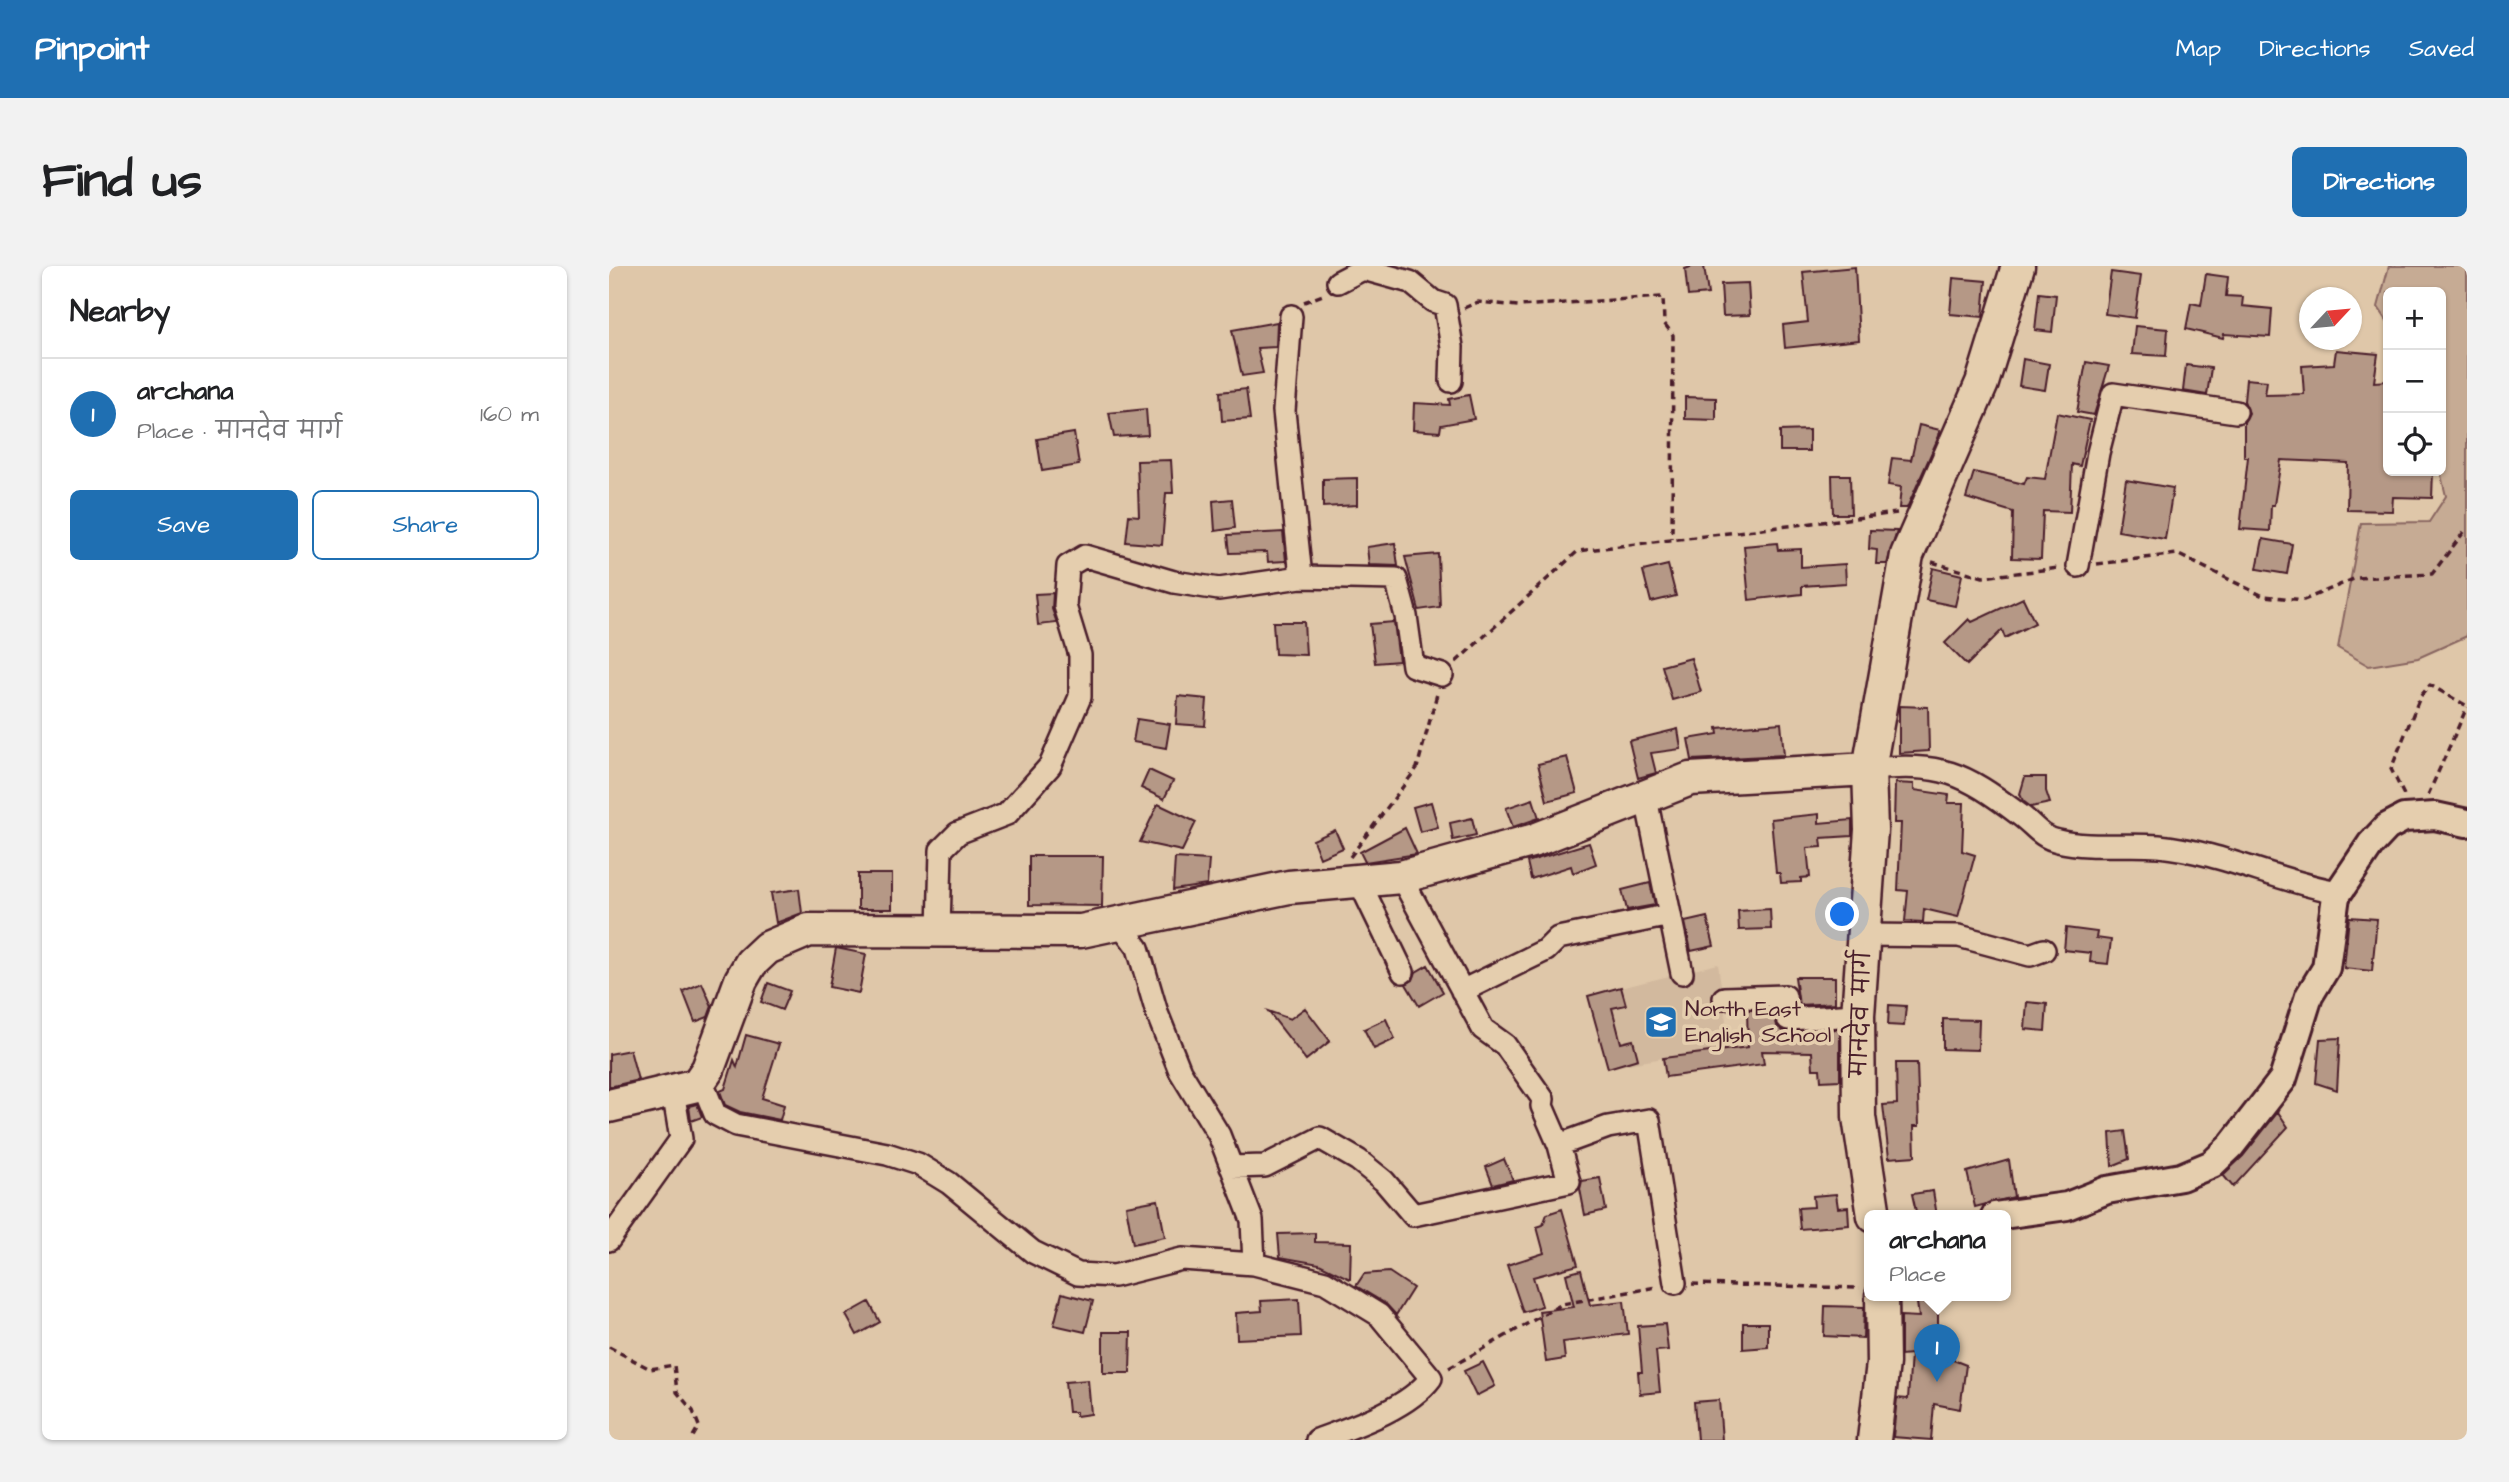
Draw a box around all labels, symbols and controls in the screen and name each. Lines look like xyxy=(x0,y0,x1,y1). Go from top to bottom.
text: Pinpoint xyxy=(35,26,149,72)
text: Map xyxy=(2176,32,2221,66)
text: Directions xyxy=(2259,32,2371,66)
text: Saved xyxy=(2409,32,2474,66)
button: Directions xyxy=(2292,147,2467,217)
text: Find us xyxy=(42,148,202,216)
north arrow xyxy=(2299,287,2362,350)
map controls xyxy=(2383,287,2446,476)
button: + xyxy=(2383,287,2446,350)
text: Nearby xyxy=(70,291,170,333)
button: − xyxy=(2383,350,2446,413)
text: archana xyxy=(137,373,233,409)
text: 1 xyxy=(92,398,94,430)
text: 160 m xyxy=(480,398,539,430)
button: locate xyxy=(2383,413,2446,476)
text: Place · मानदेव मार्ग xyxy=(137,415,342,447)
button: Save xyxy=(70,490,298,560)
button: Share xyxy=(312,490,539,560)
your location xyxy=(1825,897,1859,931)
street label: मानदेव मार्ग xyxy=(1838,948,1879,1080)
place label: North East English School xyxy=(1685,993,1831,1052)
school or university icon: North East English School xyxy=(1642,1003,1680,1041)
popup xyxy=(1864,1210,2011,1301)
text: archana xyxy=(1889,1222,1986,1258)
text: Place xyxy=(1889,1258,1946,1290)
pin: 1 xyxy=(1914,1324,1960,1382)

